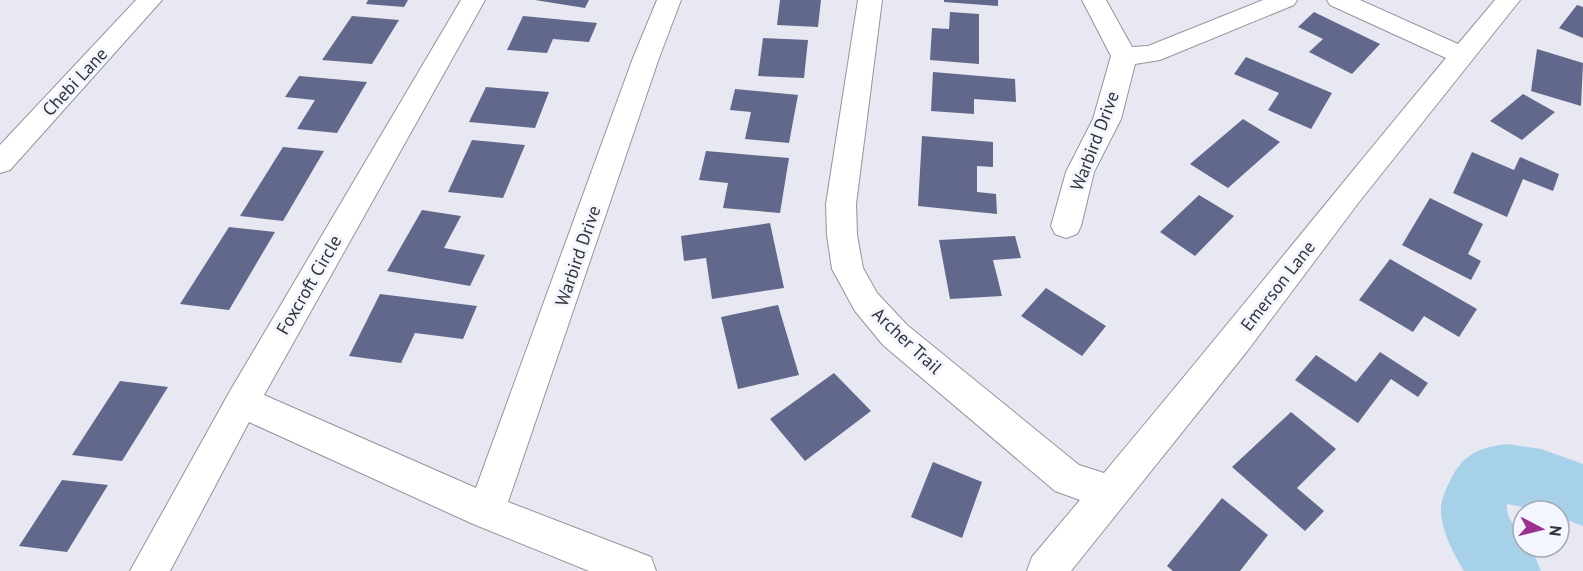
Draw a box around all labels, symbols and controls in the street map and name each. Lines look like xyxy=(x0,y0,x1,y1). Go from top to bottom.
street label: Chebi Lane xyxy=(37,43,112,121)
street label: Warbird Drive xyxy=(1065,88,1124,194)
street label: Warbird Drive xyxy=(550,203,605,309)
street label: Foxcroft Circle xyxy=(271,231,346,339)
street label: Emerson Lane xyxy=(1235,236,1320,335)
street label: Archer Trail xyxy=(868,302,948,379)
north arrow xyxy=(1511,499,1571,559)
text: N xyxy=(1545,524,1566,537)

